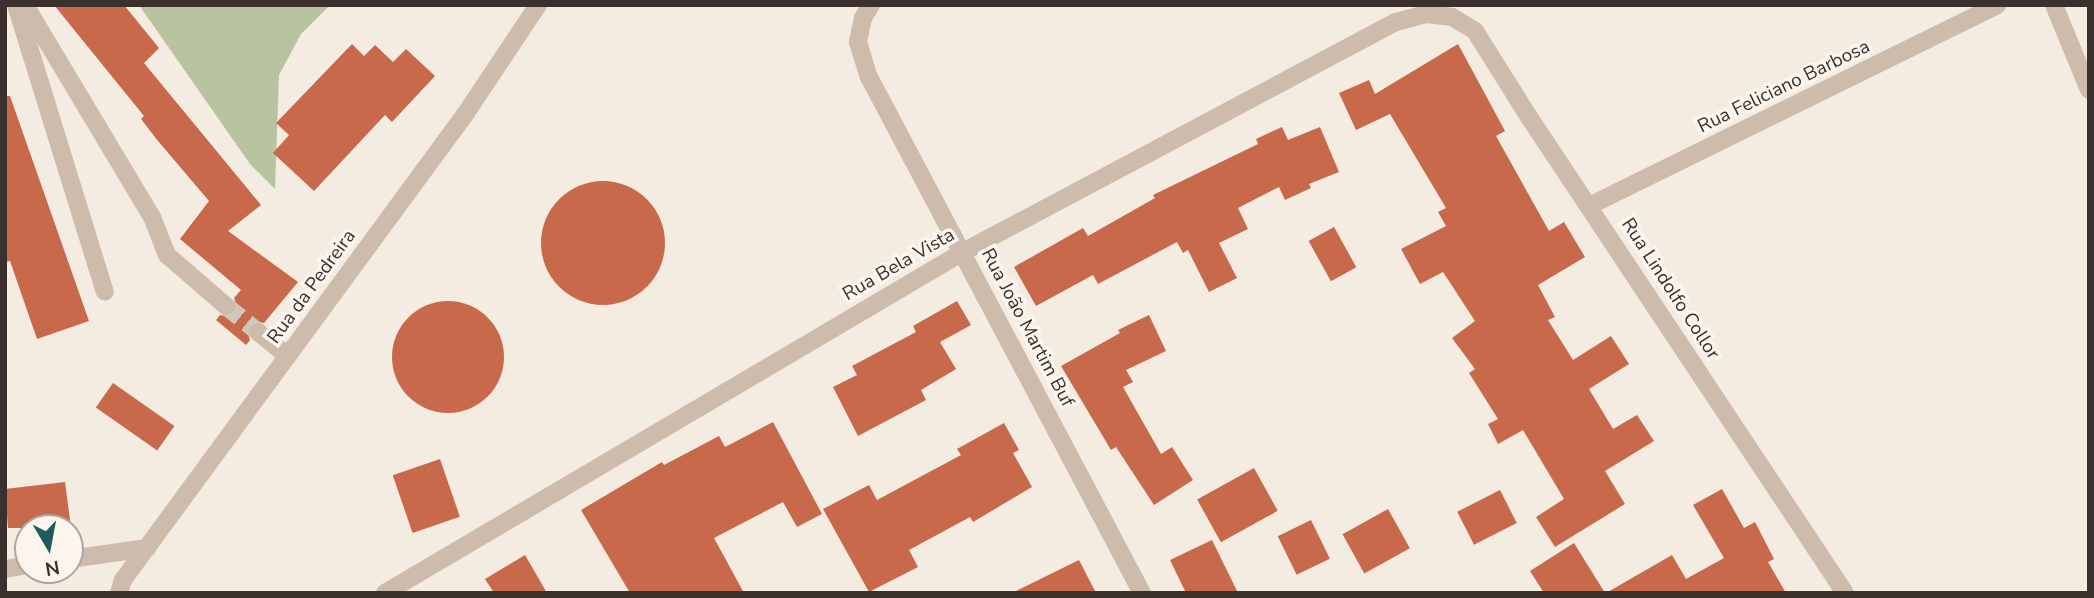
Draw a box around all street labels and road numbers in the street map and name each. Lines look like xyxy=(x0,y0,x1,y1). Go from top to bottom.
street label: Rua Feliciano Barbosa xyxy=(1694,35,1874,139)
street label: Rua Lindolfo Collor xyxy=(1616,214,1724,364)
street label: Rua Bela Vista xyxy=(839,224,959,306)
street label: Rua da Pedreira xyxy=(263,226,361,348)
street label: Rua João Martim Buf xyxy=(976,245,1078,411)

